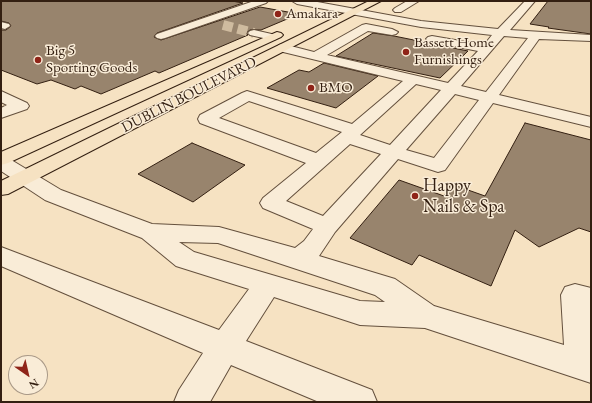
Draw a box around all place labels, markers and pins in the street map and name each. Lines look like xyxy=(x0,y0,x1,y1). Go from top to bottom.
place label: Amakara xyxy=(286,5,338,23)
marker: Amakara xyxy=(273,9,283,19)
place label: Bassett Home Furnishings xyxy=(414,34,494,69)
place label: Big 5 Sporting Goods xyxy=(46,42,137,77)
marker: Bassett Home Furnishings xyxy=(401,47,411,57)
marker: Big 5 Sporting Goods xyxy=(33,55,43,65)
place label: BMO xyxy=(319,79,353,97)
marker: BMO xyxy=(306,83,316,93)
place label: Happy Nails & Spa xyxy=(423,175,504,218)
marker: Happy Nails & Spa xyxy=(410,191,420,201)

